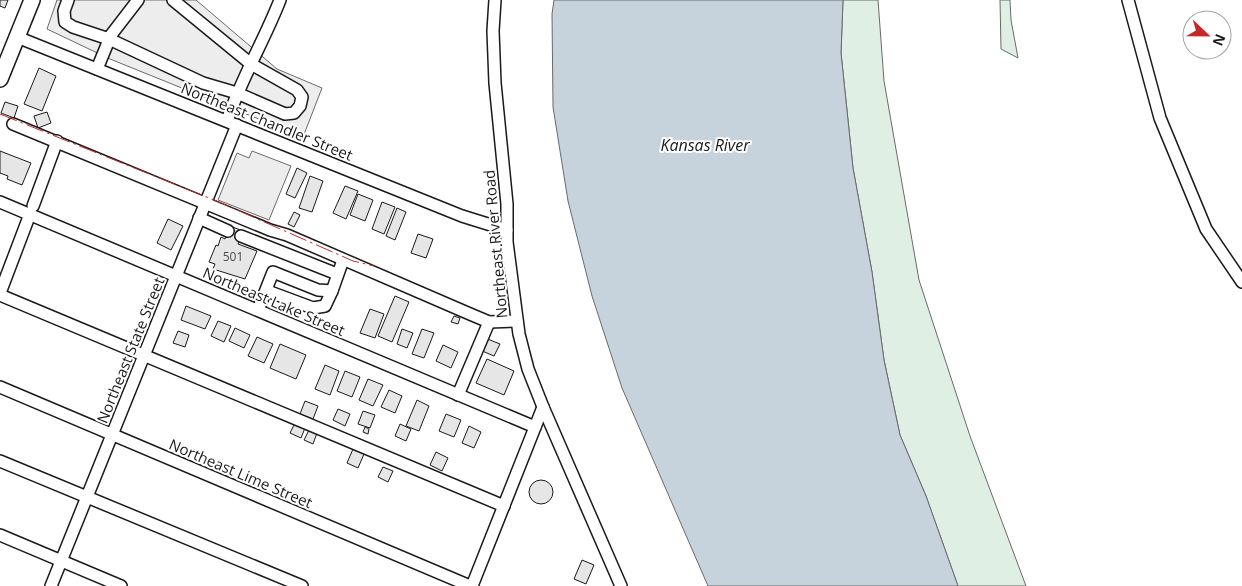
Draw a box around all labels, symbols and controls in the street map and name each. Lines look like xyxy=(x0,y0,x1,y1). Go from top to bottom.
north arrow xyxy=(1182,10,1232,60)
text: N xyxy=(1209,31,1230,49)
street label: Northeast Chandler Street xyxy=(178,77,356,165)
water label: Kansas River xyxy=(660,134,750,156)
street label: Northeast River Road xyxy=(479,169,511,319)
house number: 501 xyxy=(223,248,243,265)
street label: Northeast Lake Street xyxy=(200,262,348,340)
street label: Northeast State Street xyxy=(92,274,168,426)
street label: Northeast Lime Street xyxy=(166,434,316,512)

